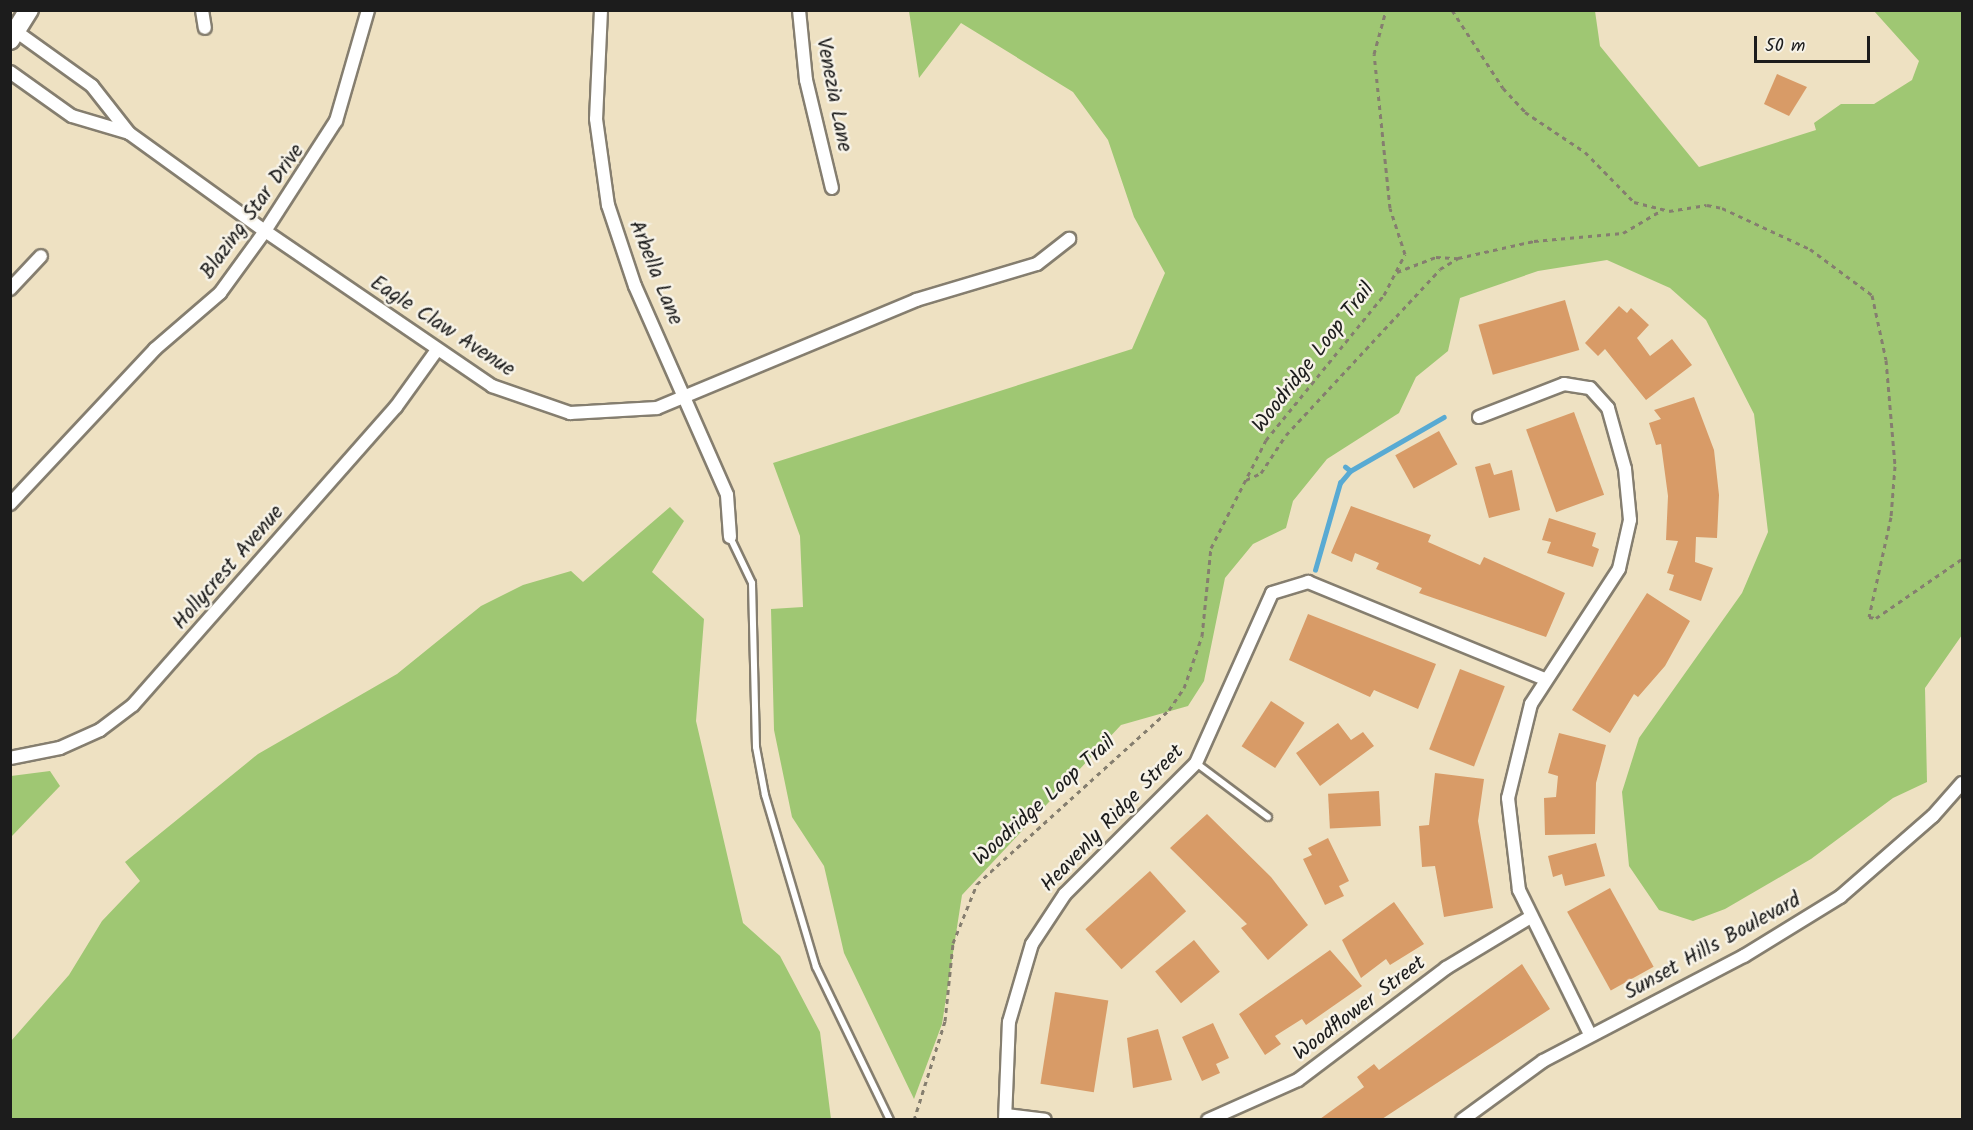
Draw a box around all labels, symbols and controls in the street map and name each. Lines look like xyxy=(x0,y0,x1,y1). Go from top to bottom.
scale bar xyxy=(1757,24,1872,62)
text: 50 m xyxy=(1765,32,1805,61)
street label: Venezia Lane xyxy=(810,36,856,154)
street label: Blazing Star Drive xyxy=(196,140,310,284)
street label: Arbella Lane xyxy=(623,217,687,329)
street label: Eagle Claw Avenue xyxy=(365,271,519,383)
street label: Woodridge Loop Trail xyxy=(1248,278,1380,438)
street label: Hollycrest Avenue xyxy=(168,501,290,635)
street label: Woodridge Loop Trail xyxy=(968,730,1122,872)
street label: Heavenly Ridge Street xyxy=(1036,740,1190,898)
street label: Sunset Hills Boulevard xyxy=(1620,888,1806,1006)
street label: Woodflower Street xyxy=(1289,951,1431,1067)

